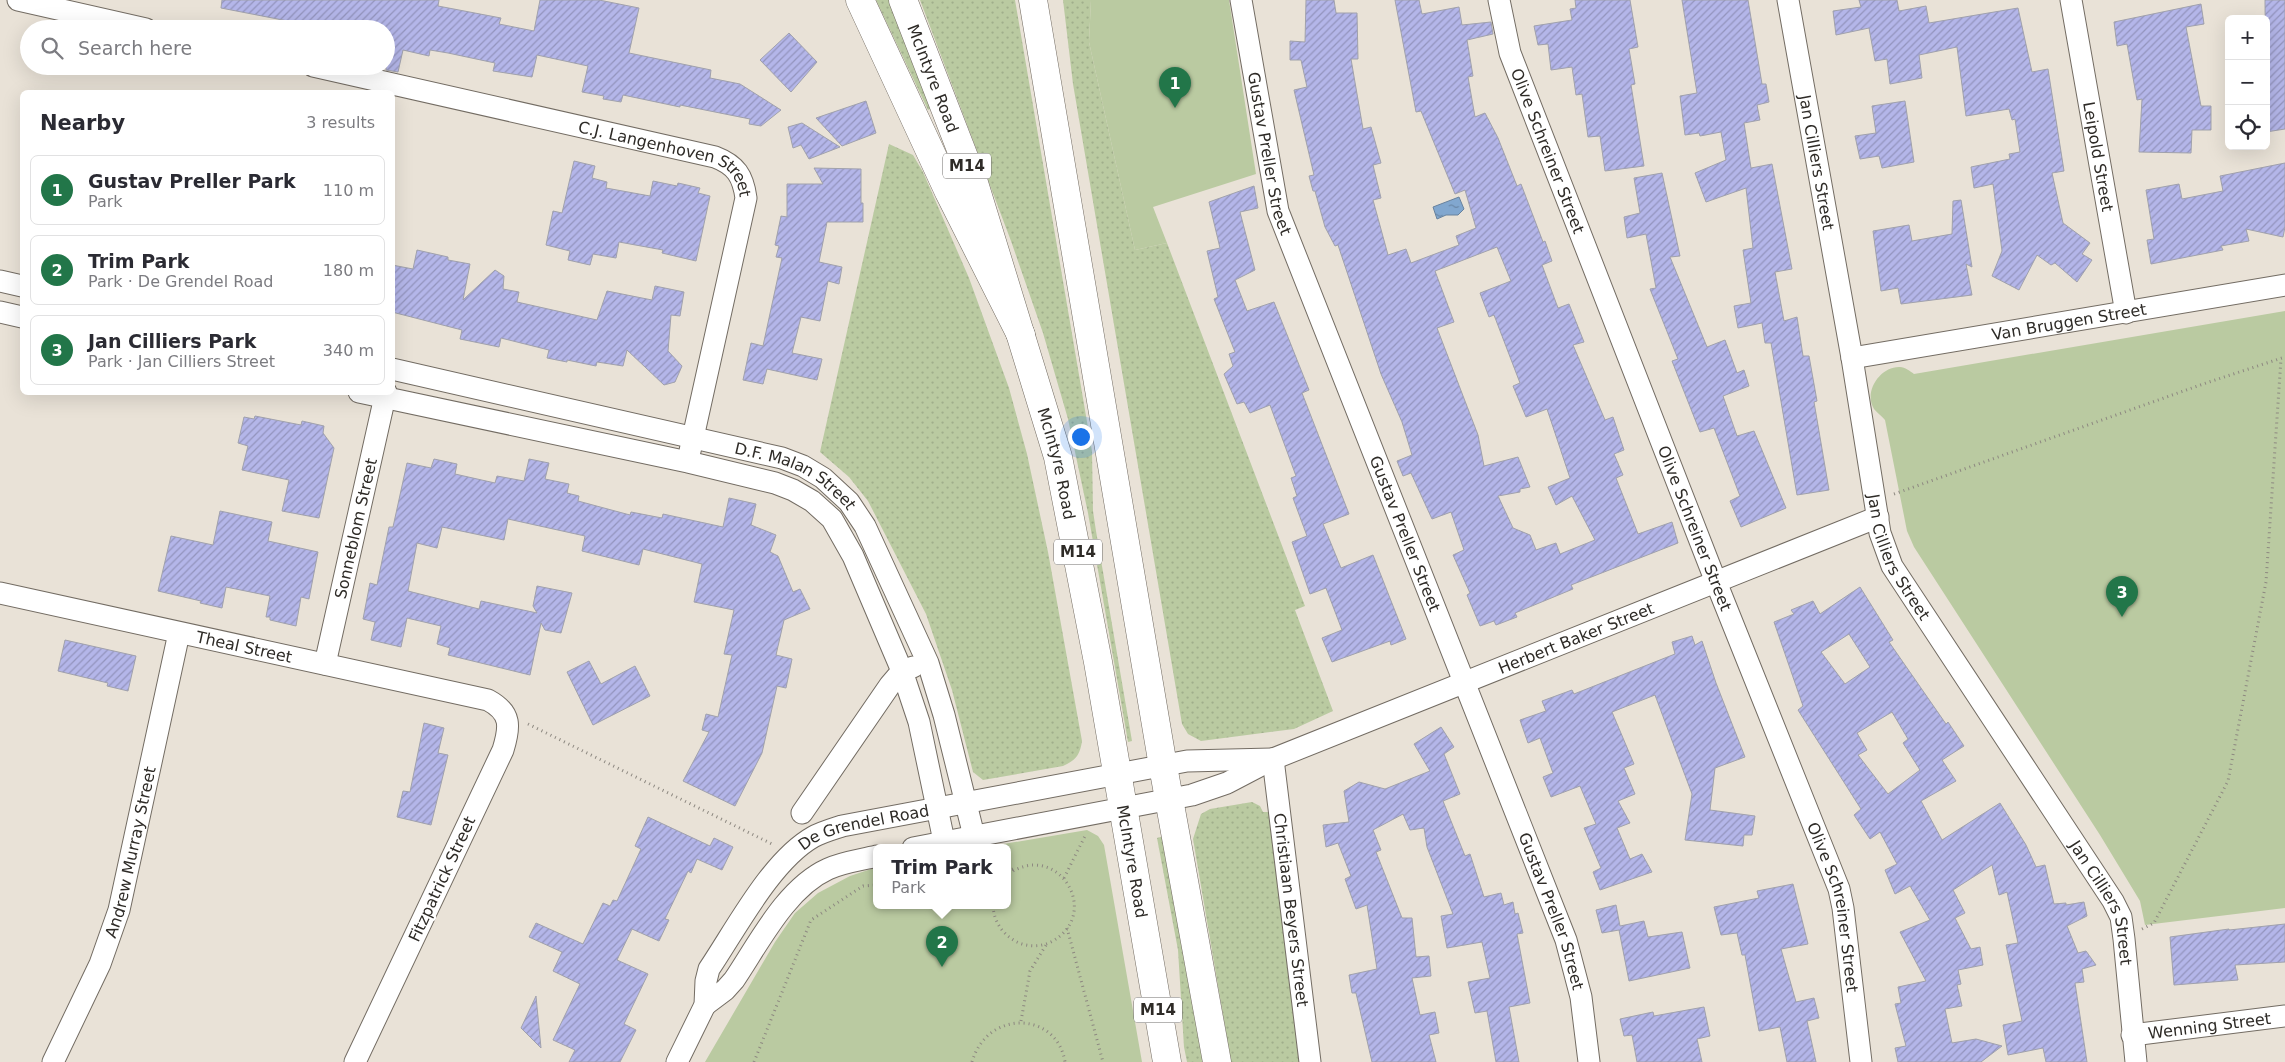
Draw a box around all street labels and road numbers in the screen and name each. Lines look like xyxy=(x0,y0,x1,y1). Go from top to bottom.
street label: McIntyre Road xyxy=(904,21,963,135)
street label: Olive Schreiner Street xyxy=(1507,65,1589,236)
street label: Gustav Preller Street xyxy=(1244,70,1296,238)
street label: Jan Cilliers Street xyxy=(1795,92,1838,232)
street label: Leipold Street xyxy=(2080,100,2117,213)
street label: C.J. Langenhoven Street xyxy=(577,117,755,198)
road number: M14 xyxy=(943,154,991,178)
street label: Van Bruggen Street xyxy=(1990,299,2148,344)
street label: McIntyre Road xyxy=(1034,405,1079,521)
street label: D.F. Malan Street xyxy=(733,438,861,513)
street label: Olive Schreiner Street xyxy=(1654,443,1736,613)
street label: Gustav Preller Street xyxy=(1366,453,1445,614)
street label: Sonneblom Street xyxy=(330,456,380,601)
street label: Jan Cilliers Street xyxy=(1864,491,1934,623)
road number: M14 xyxy=(1054,540,1102,564)
street label: Herbert Baker Street xyxy=(1495,598,1656,678)
street label: Theal Street xyxy=(193,627,294,666)
street label: Andrew Murray Street xyxy=(101,765,159,940)
street label: De Grendel Road xyxy=(794,800,931,854)
street label: McIntyre Road xyxy=(1113,803,1151,919)
street label: Christiaan Beyers Street xyxy=(1270,812,1313,1008)
street label: Fitzpatrick Street xyxy=(405,813,479,945)
street label: Olive Schreiner Street xyxy=(1804,819,1862,993)
street label: Gustav Preller Street xyxy=(1515,829,1588,992)
street label: Jan Cilliers Street xyxy=(2065,836,2136,966)
road number: M14 xyxy=(1134,998,1182,1022)
street label: Wenning Street xyxy=(2147,1008,2272,1042)

